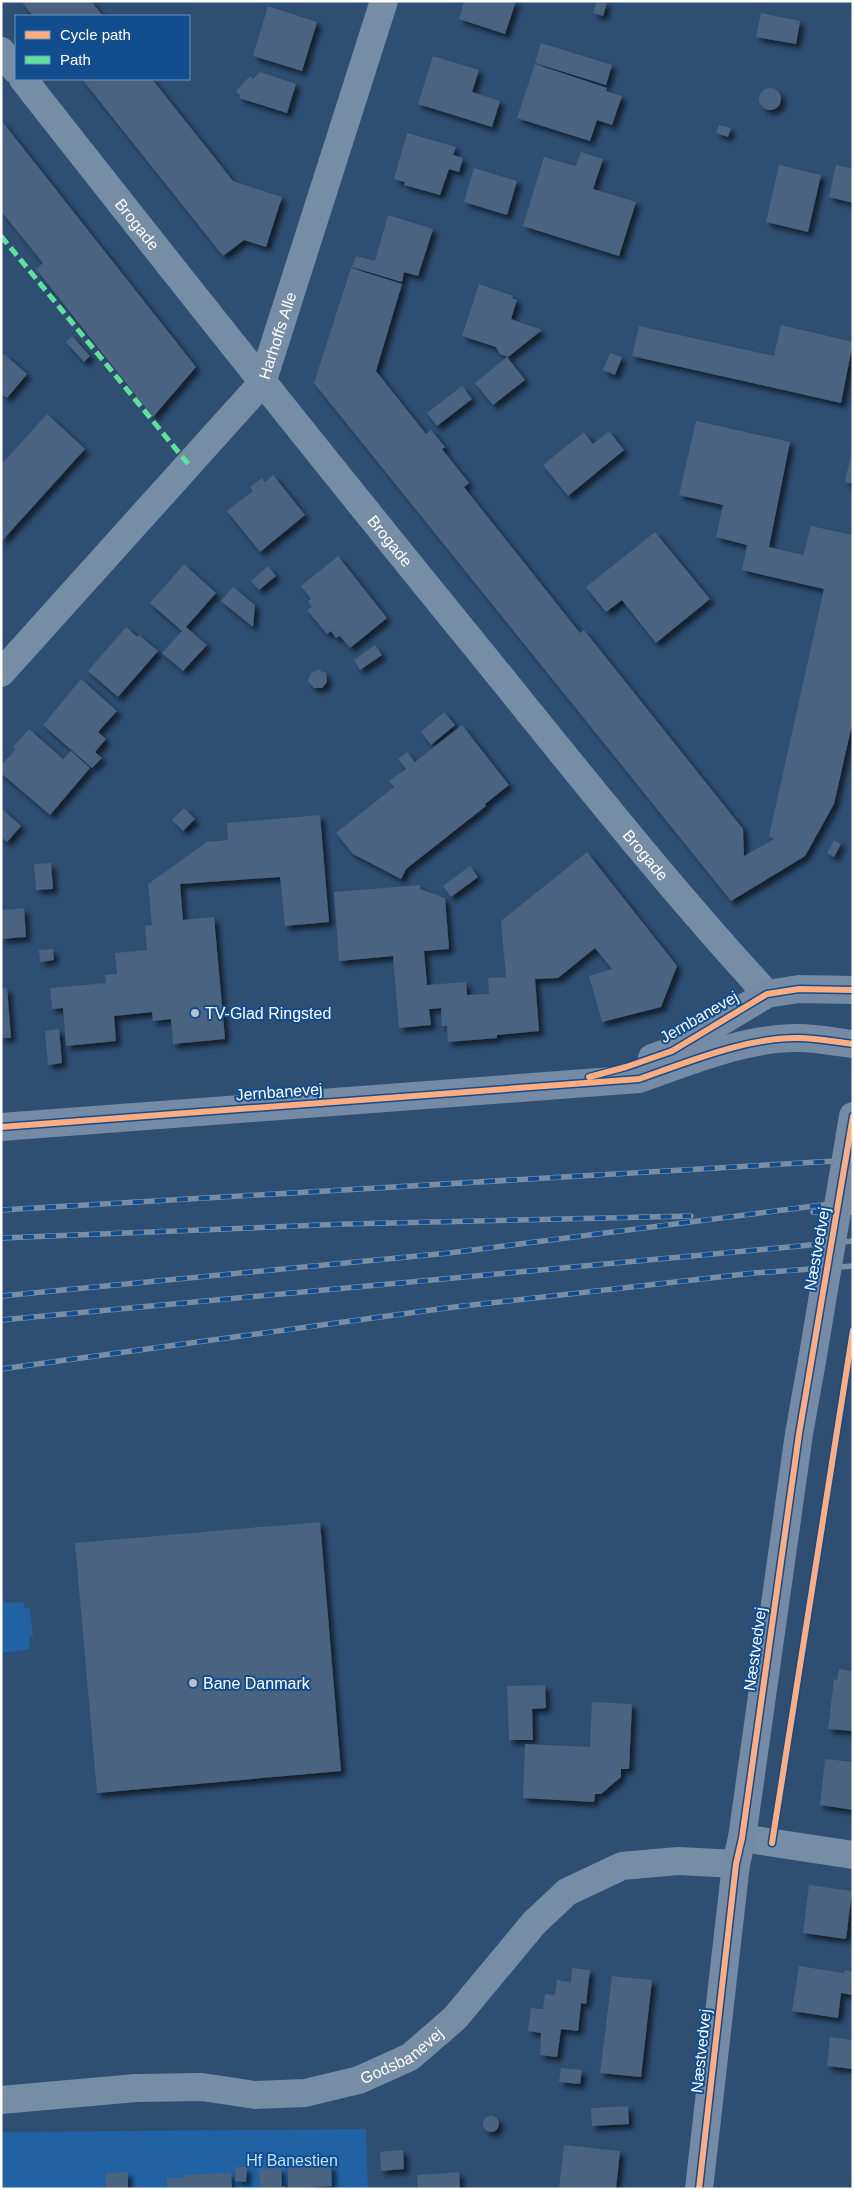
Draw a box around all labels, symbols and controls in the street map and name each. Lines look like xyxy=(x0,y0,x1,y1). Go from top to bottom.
legend xyxy=(15,15,190,80)
text: Cycle path xyxy=(60,26,131,43)
text: Path xyxy=(60,51,91,68)
street label: Brogade xyxy=(112,195,163,253)
street label: Harhoffs Alle xyxy=(255,290,299,381)
street label: Brogade xyxy=(365,512,416,570)
street label: Brogade xyxy=(620,826,672,884)
street label: Jernbanevej xyxy=(657,988,741,1046)
place label: TV-Glad Ringsted xyxy=(205,1005,331,1022)
marker: TV-Glad Ringsted xyxy=(189,1007,201,1019)
street label: Jernbanevej xyxy=(235,1080,323,1104)
street label: Næstvedvej xyxy=(801,1206,833,1292)
street label: Næstvedvej xyxy=(741,1606,769,1692)
place label: Bane Danmark xyxy=(203,1675,311,1692)
marker: Bane Danmark xyxy=(187,1677,199,1689)
street label: Næstvedvej xyxy=(688,2008,714,2094)
street label: Godsbanevej xyxy=(357,2024,446,2087)
park label: Hf Banestien xyxy=(246,2152,338,2169)

